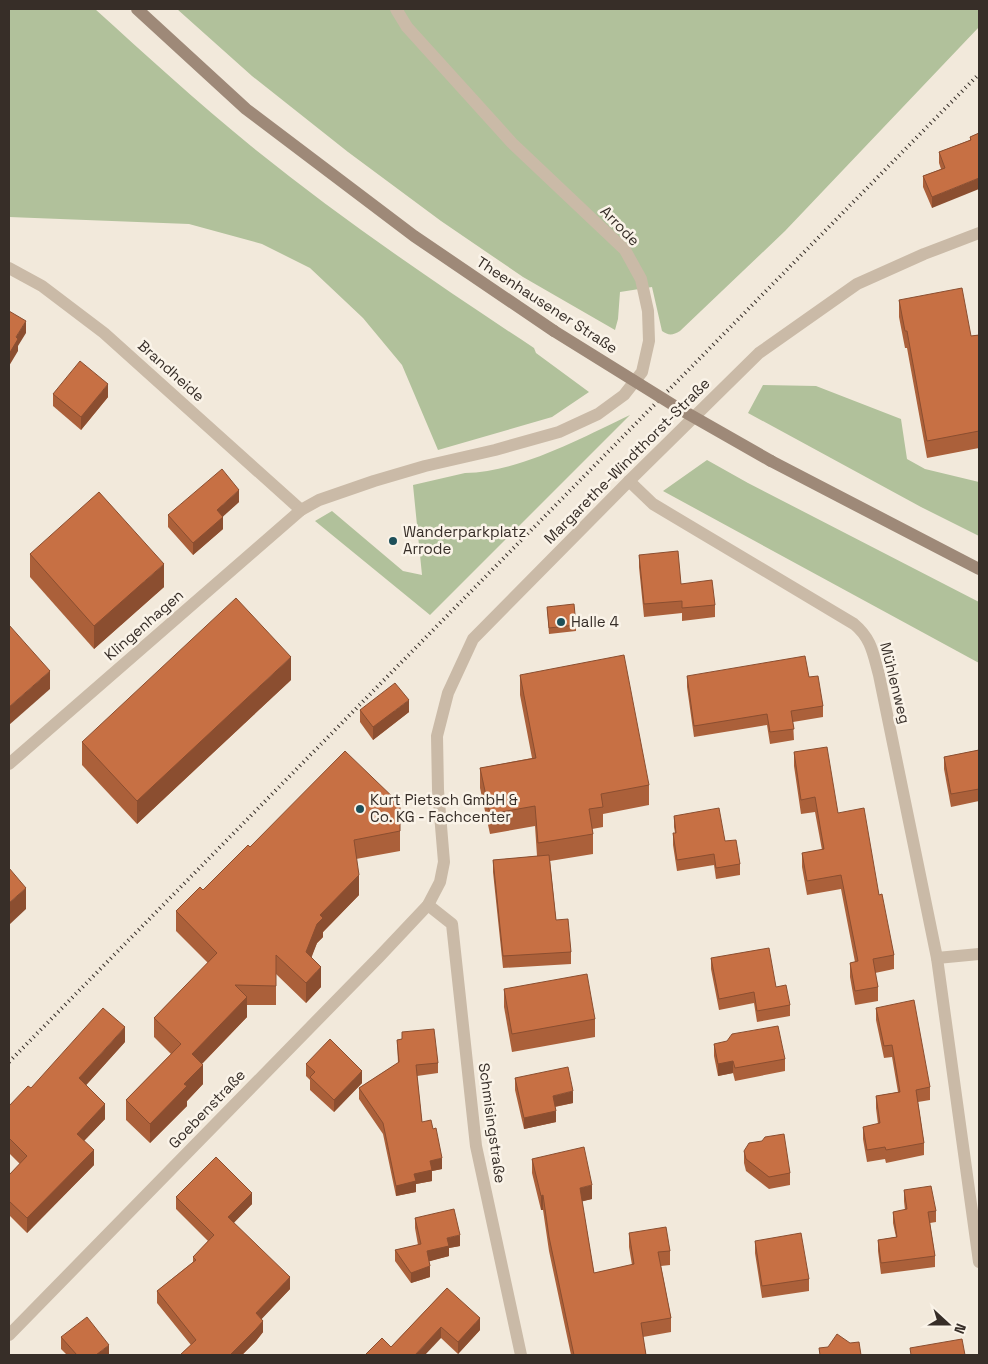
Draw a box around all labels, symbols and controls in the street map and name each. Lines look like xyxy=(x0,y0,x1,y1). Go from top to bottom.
street label: Arrode xyxy=(597,202,644,250)
street label: Theenhausener Straße xyxy=(473,252,622,357)
street label: Brandheide xyxy=(134,336,209,406)
street label: Margarethe-Windthorst-Straße xyxy=(540,374,714,548)
place label: Wanderparkplatz Arrode xyxy=(403,522,526,558)
marker: Wanderparkplatz Arrode xyxy=(387,535,399,547)
street label: Klingenhagen xyxy=(100,585,187,664)
place label: Halle 4 xyxy=(571,612,619,631)
marker: Halle 4 xyxy=(555,616,567,628)
street label: Mühlenweg xyxy=(876,640,915,726)
place label: Kurt Pietsch GmbH & Co. KG - Fachcenter xyxy=(370,790,518,826)
marker: Kurt Pietsch GmbH & Co. KG - Fachcenter xyxy=(354,803,366,815)
street label: Schmisingstraße xyxy=(475,1062,510,1184)
street label: Goebenstraße xyxy=(164,1065,249,1152)
north arrow xyxy=(923,1299,973,1349)
text: N xyxy=(950,1321,970,1336)

